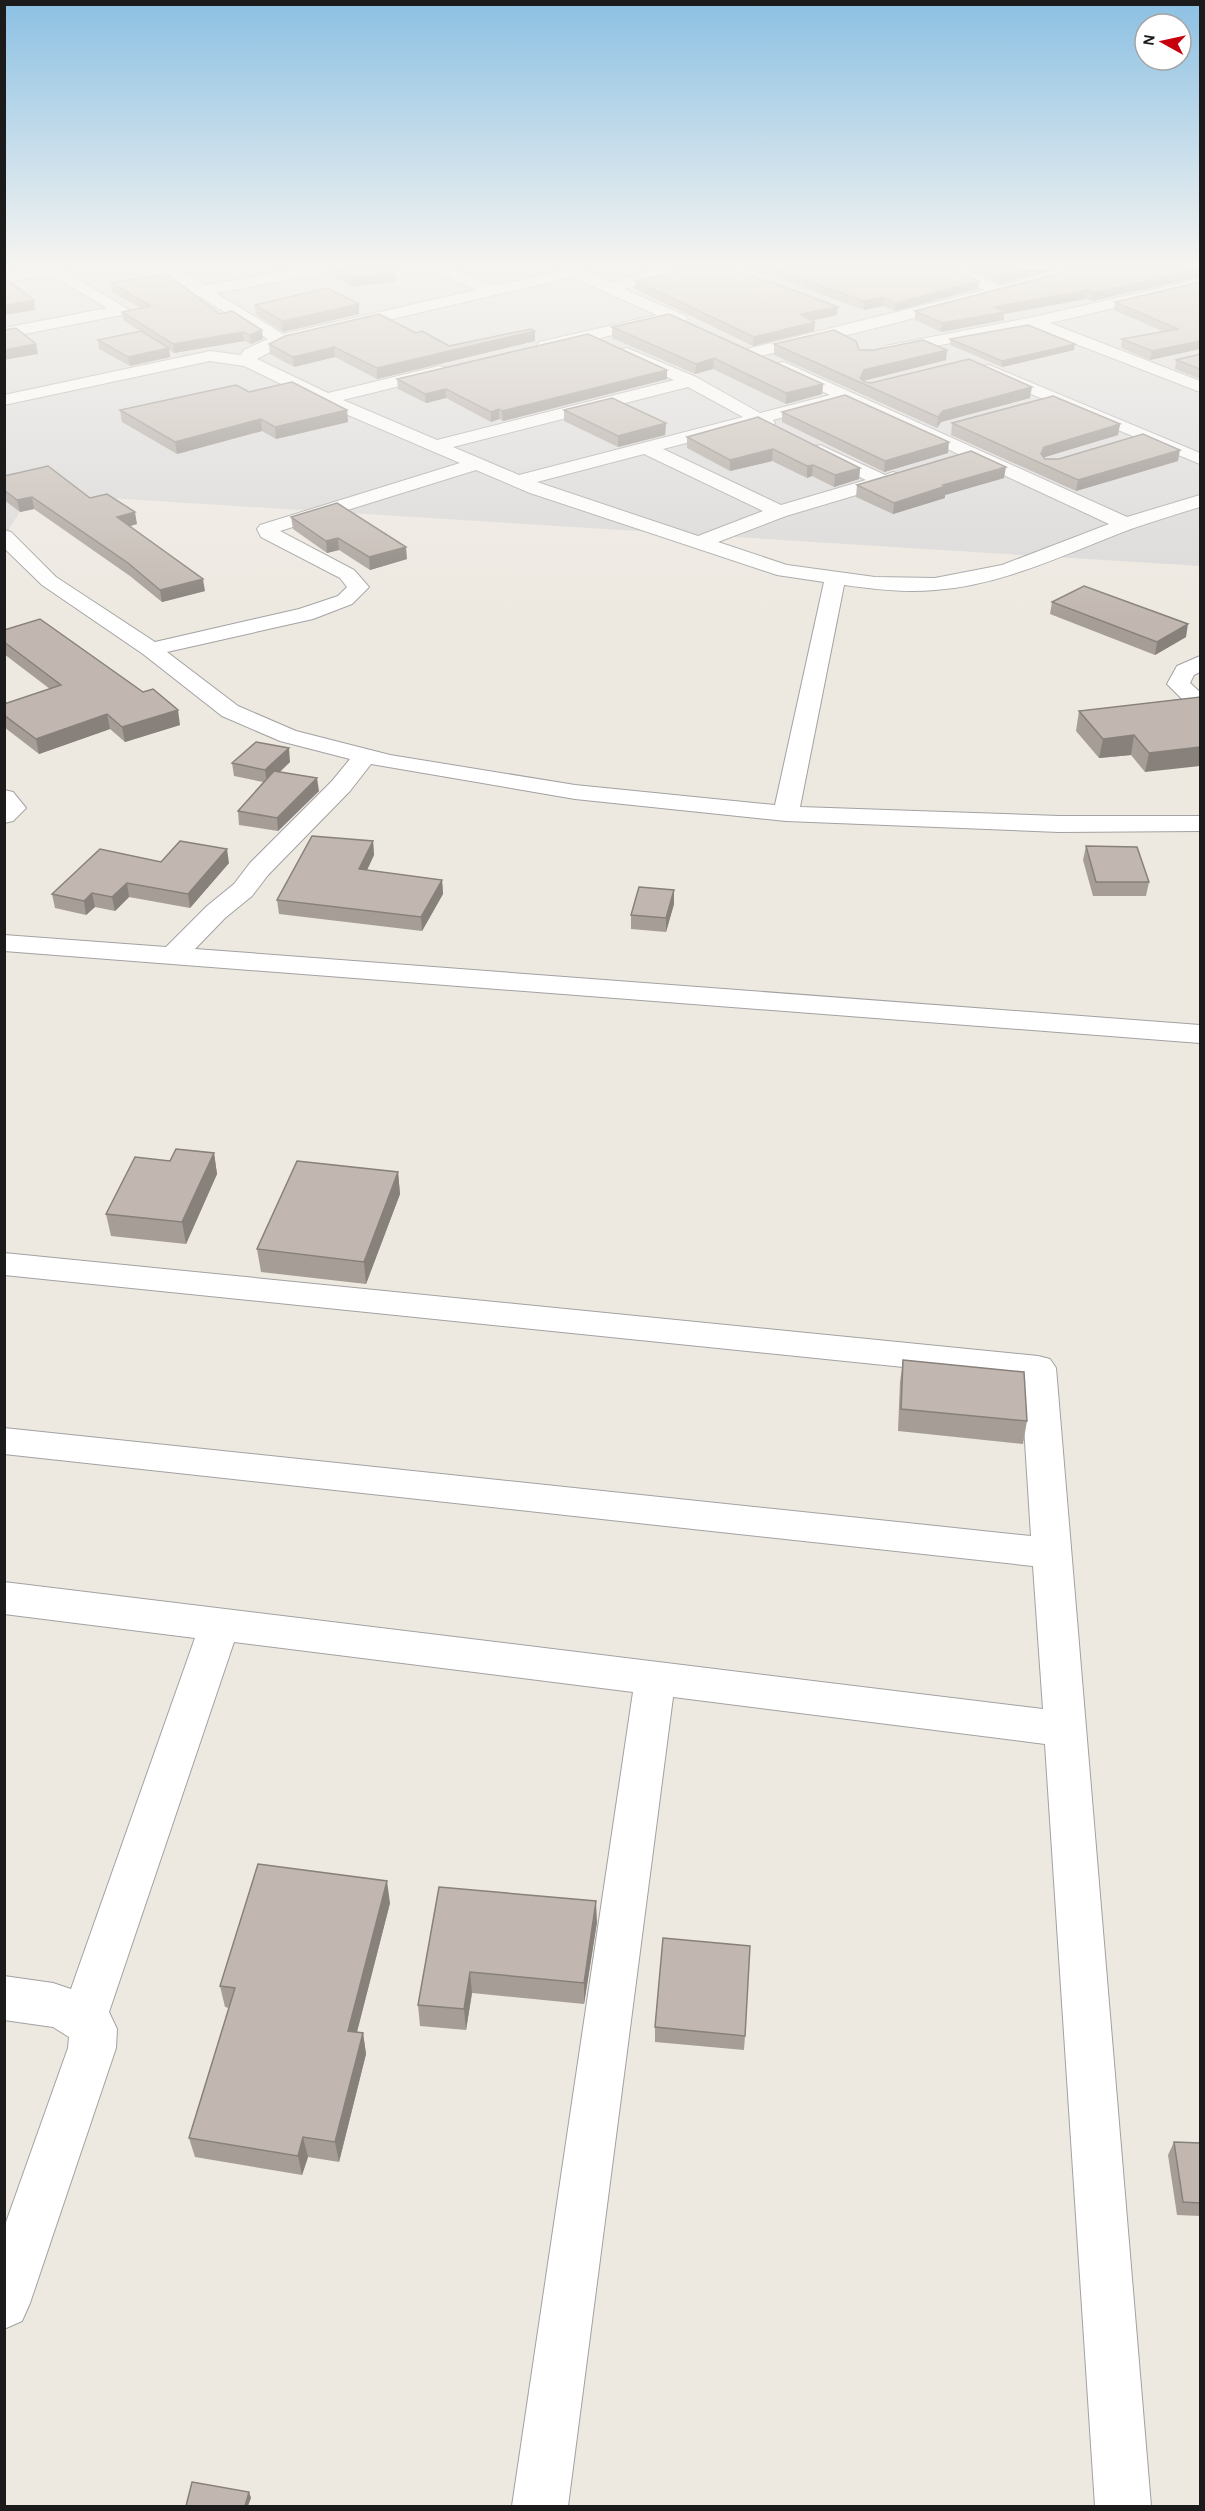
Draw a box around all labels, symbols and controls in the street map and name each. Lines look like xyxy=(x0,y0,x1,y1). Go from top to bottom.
north arrow xyxy=(1133,12,1193,72)
text: N xyxy=(1140,33,1158,47)

